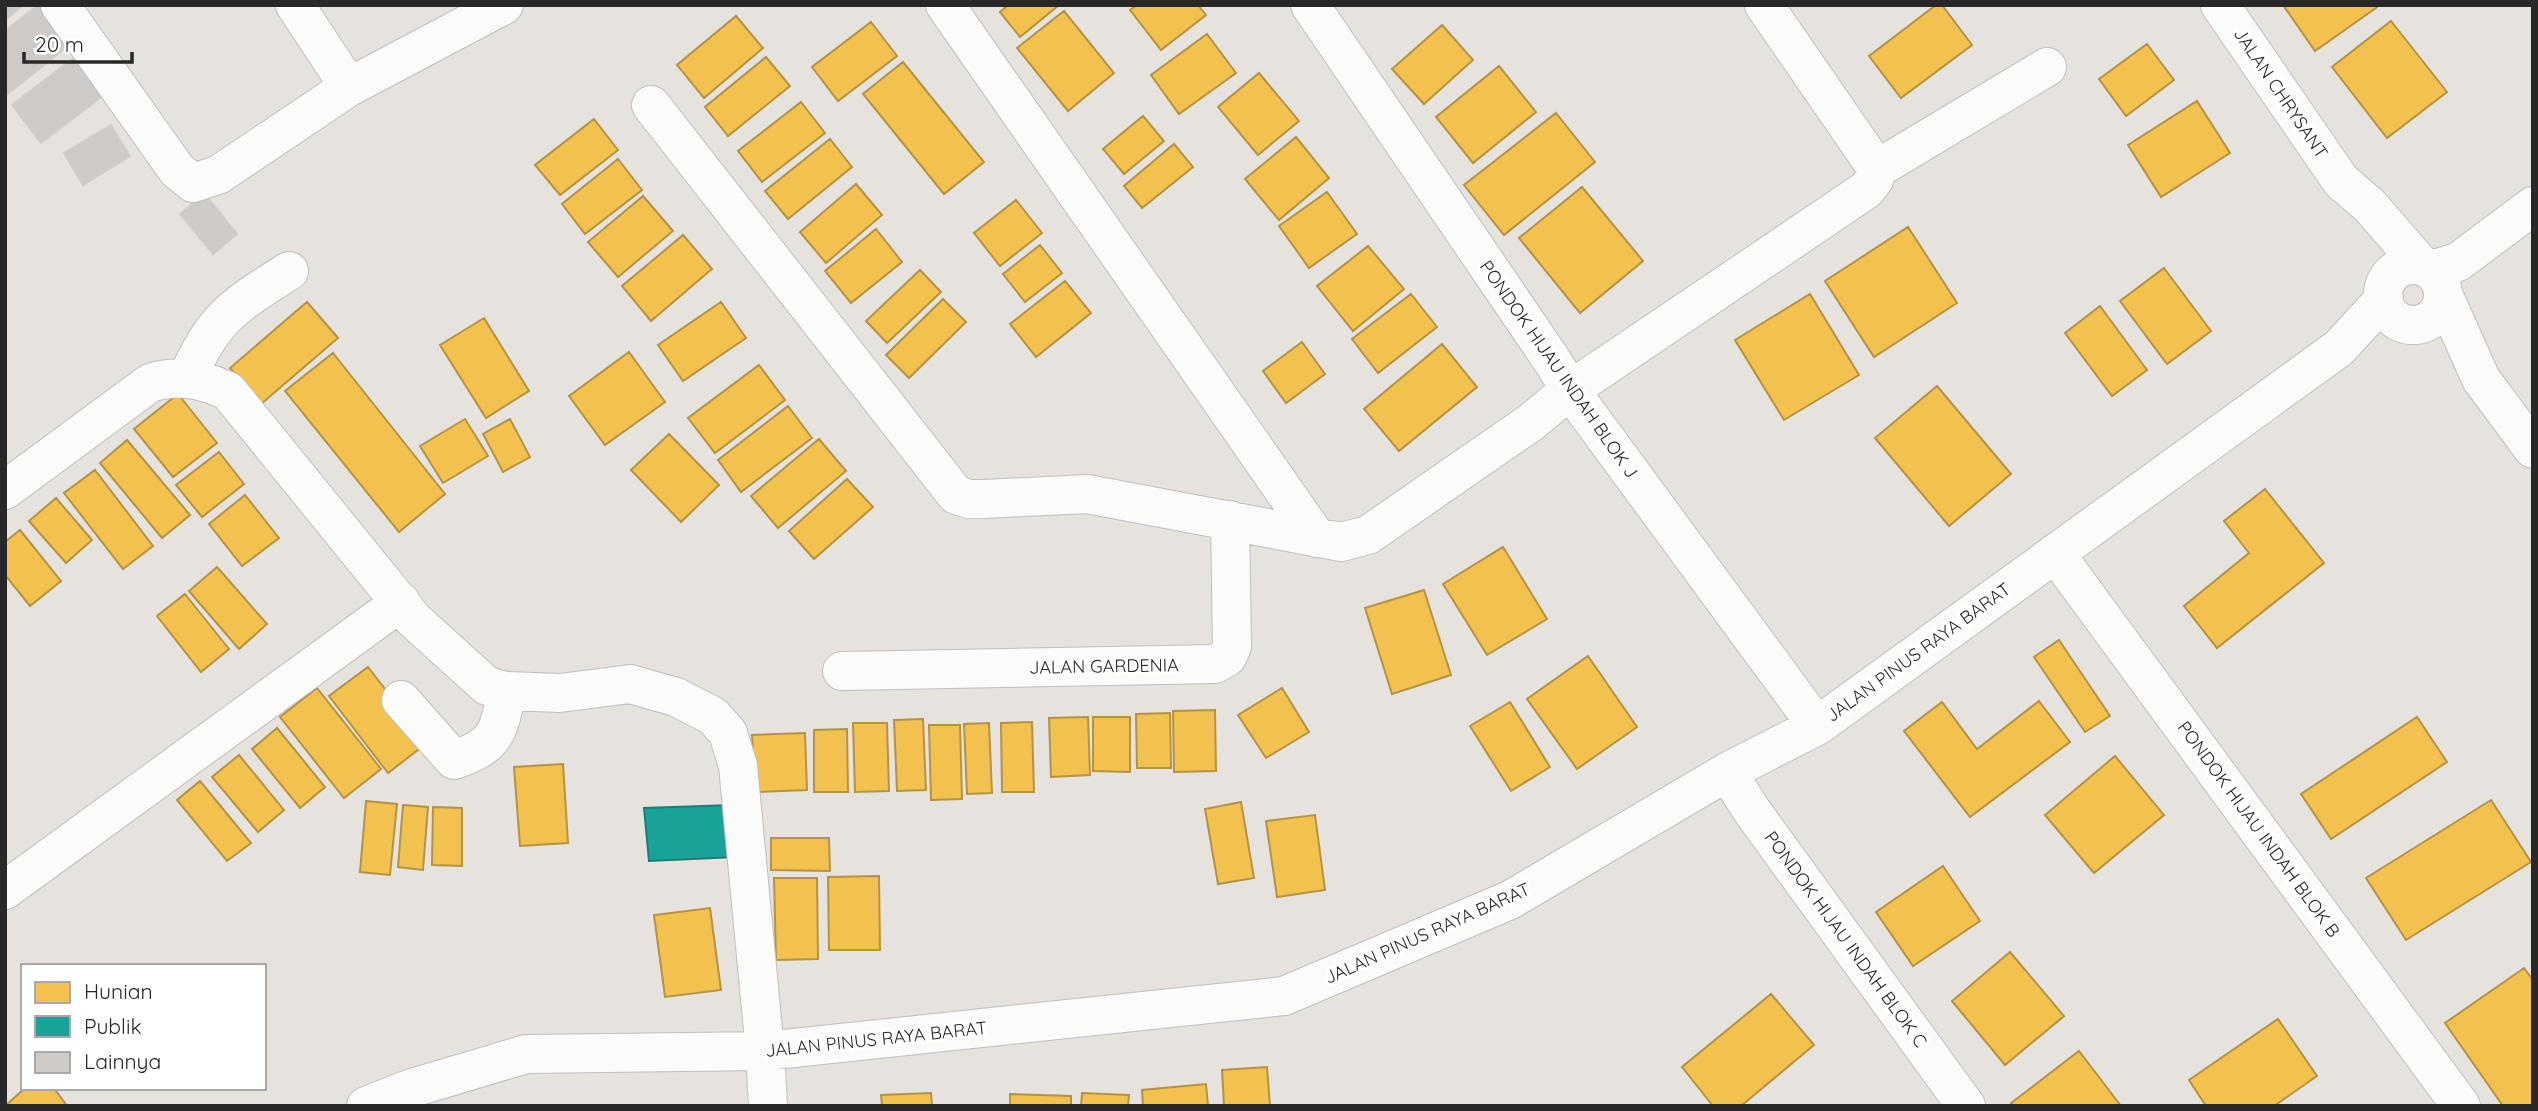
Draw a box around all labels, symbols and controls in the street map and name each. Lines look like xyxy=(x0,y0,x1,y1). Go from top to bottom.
scale bar xyxy=(24,21,133,65)
street label: JALAN CHRYSANT xyxy=(2229,23,2333,163)
text: 20 m xyxy=(35,31,84,57)
street label: PONDOK HIJAU INDAH BLOK J xyxy=(1475,256,1643,482)
street label: JALAN PINUS RAYA BARAT xyxy=(1821,577,2015,727)
street label: JALAN GARDENIA xyxy=(1029,653,1179,679)
street label: PONDOK HIJAU INDAH BLOK B xyxy=(2173,716,2345,942)
street label: PONDOK HIJAU INDAH BLOK C xyxy=(1760,826,1932,1052)
street label: JALAN PINUS RAYA BARAT xyxy=(1321,877,1534,989)
legend xyxy=(21,964,266,1090)
text: Hunian xyxy=(84,978,153,1004)
text: Publik xyxy=(84,1013,142,1039)
street label: JALAN PINUS RAYA BARAT xyxy=(764,1016,988,1062)
text: Lainnya xyxy=(84,1048,161,1074)

